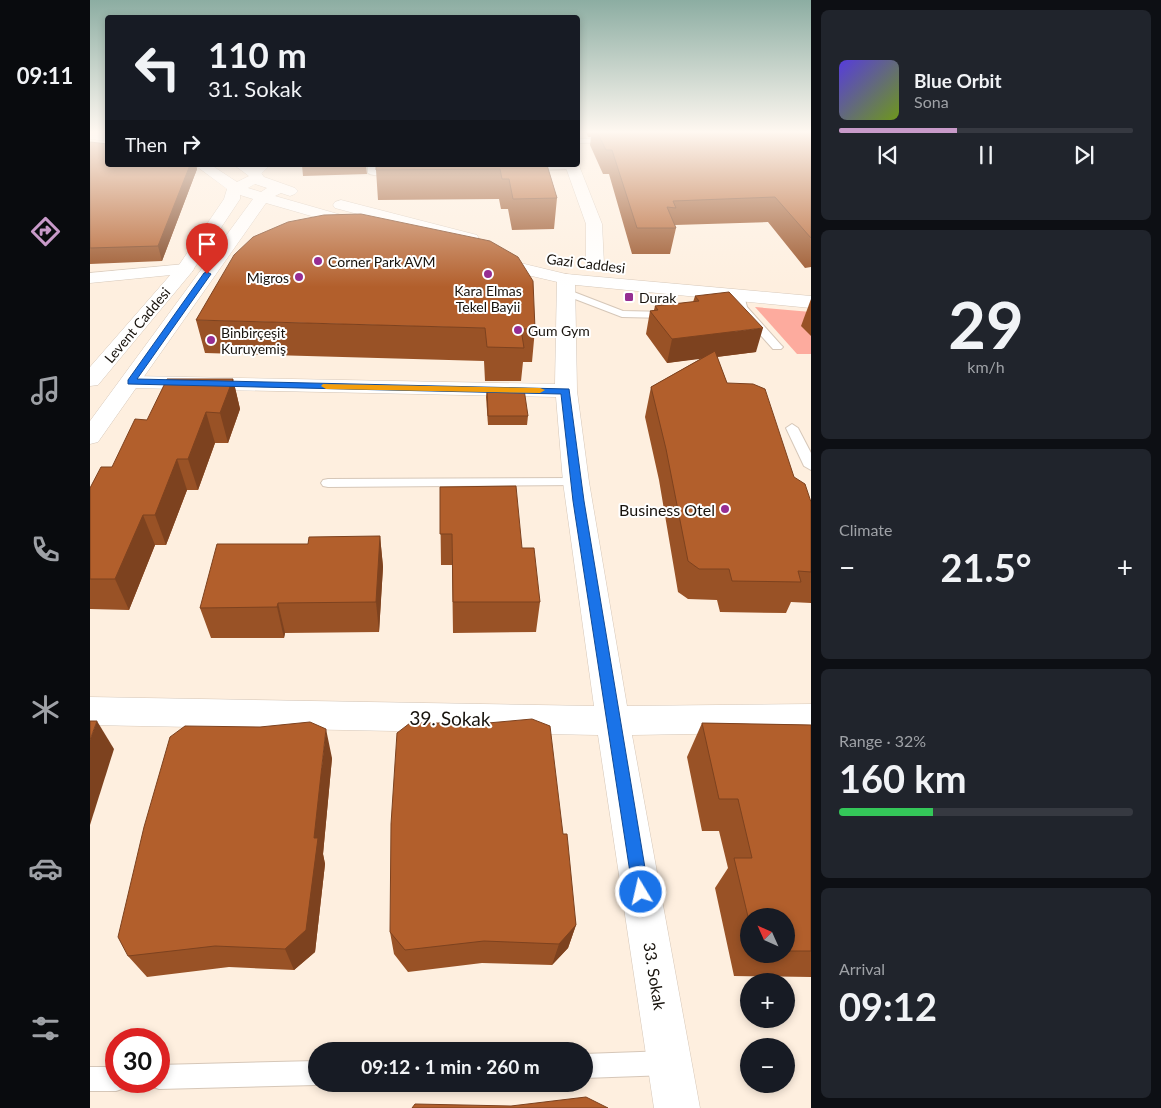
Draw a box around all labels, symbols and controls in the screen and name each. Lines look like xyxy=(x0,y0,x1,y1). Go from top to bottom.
text: 110 m xyxy=(208,33,307,75)
icon: left xyxy=(125,35,190,100)
text: 09:11 xyxy=(17,62,73,89)
text: Blue Orbit xyxy=(914,69,1002,92)
text: 31. Sokak xyxy=(208,75,302,102)
text: Sona xyxy=(914,92,949,111)
icon: right xyxy=(177,130,205,158)
text: Then xyxy=(125,133,167,156)
icon: previous xyxy=(874,141,902,169)
icon: pause xyxy=(972,141,1000,169)
icon: next xyxy=(1070,141,1098,169)
icon: directions xyxy=(28,214,63,249)
pin xyxy=(186,223,228,274)
icon: arrive xyxy=(193,230,221,258)
street label: Gazi Caddesi xyxy=(546,250,626,276)
place label: Corner Park AVM xyxy=(328,253,436,270)
marker: Corner Park AVM xyxy=(312,255,324,267)
marker: Kara Elmas Tekel Bayii xyxy=(482,268,494,280)
place label: Migros xyxy=(247,269,289,286)
marker: Migros xyxy=(293,271,305,283)
place label: Kara Elmas Tekel Bayii xyxy=(454,282,522,315)
street label: Levent Caddesi xyxy=(100,284,174,366)
text: 29 xyxy=(948,285,1024,363)
place label: Durak xyxy=(639,289,677,306)
marker: Durak xyxy=(623,291,635,303)
place label: Gum Gym xyxy=(528,322,590,339)
place label: Binbirçeşit Kuruyemiş xyxy=(221,324,286,357)
marker: Gum Gym xyxy=(512,324,524,336)
marker: Binbirçeşit Kuruyemiş xyxy=(205,334,217,346)
text: km/h xyxy=(967,357,1005,376)
icon: music xyxy=(28,373,63,408)
place label: Business Otel xyxy=(619,500,715,519)
marker: Business Otel xyxy=(719,503,731,515)
text: Climate xyxy=(839,520,892,539)
icon: phone xyxy=(28,532,63,567)
text: 21.5° xyxy=(941,544,1031,590)
text: − xyxy=(839,550,855,584)
text: + xyxy=(1117,550,1133,584)
icon: climate xyxy=(28,692,63,727)
street label: 39. Sokak xyxy=(409,706,491,730)
text: Range · 32% xyxy=(839,731,926,750)
text: 160 km xyxy=(839,755,967,801)
icon: car xyxy=(28,851,63,886)
position arrow xyxy=(614,865,666,917)
north arrow xyxy=(740,908,795,962)
map controls xyxy=(740,908,795,1093)
street label: 33. Sokak xyxy=(640,941,670,1012)
text: Arrival xyxy=(839,959,885,978)
button: + xyxy=(740,973,795,1028)
text: 09:12 xyxy=(839,983,937,1029)
icon: filters xyxy=(28,1011,63,1046)
speed limit sign: 30 xyxy=(105,1028,170,1093)
button: − xyxy=(740,1038,795,1093)
text: 09:12 · 1 min · 260 m xyxy=(361,1055,540,1078)

